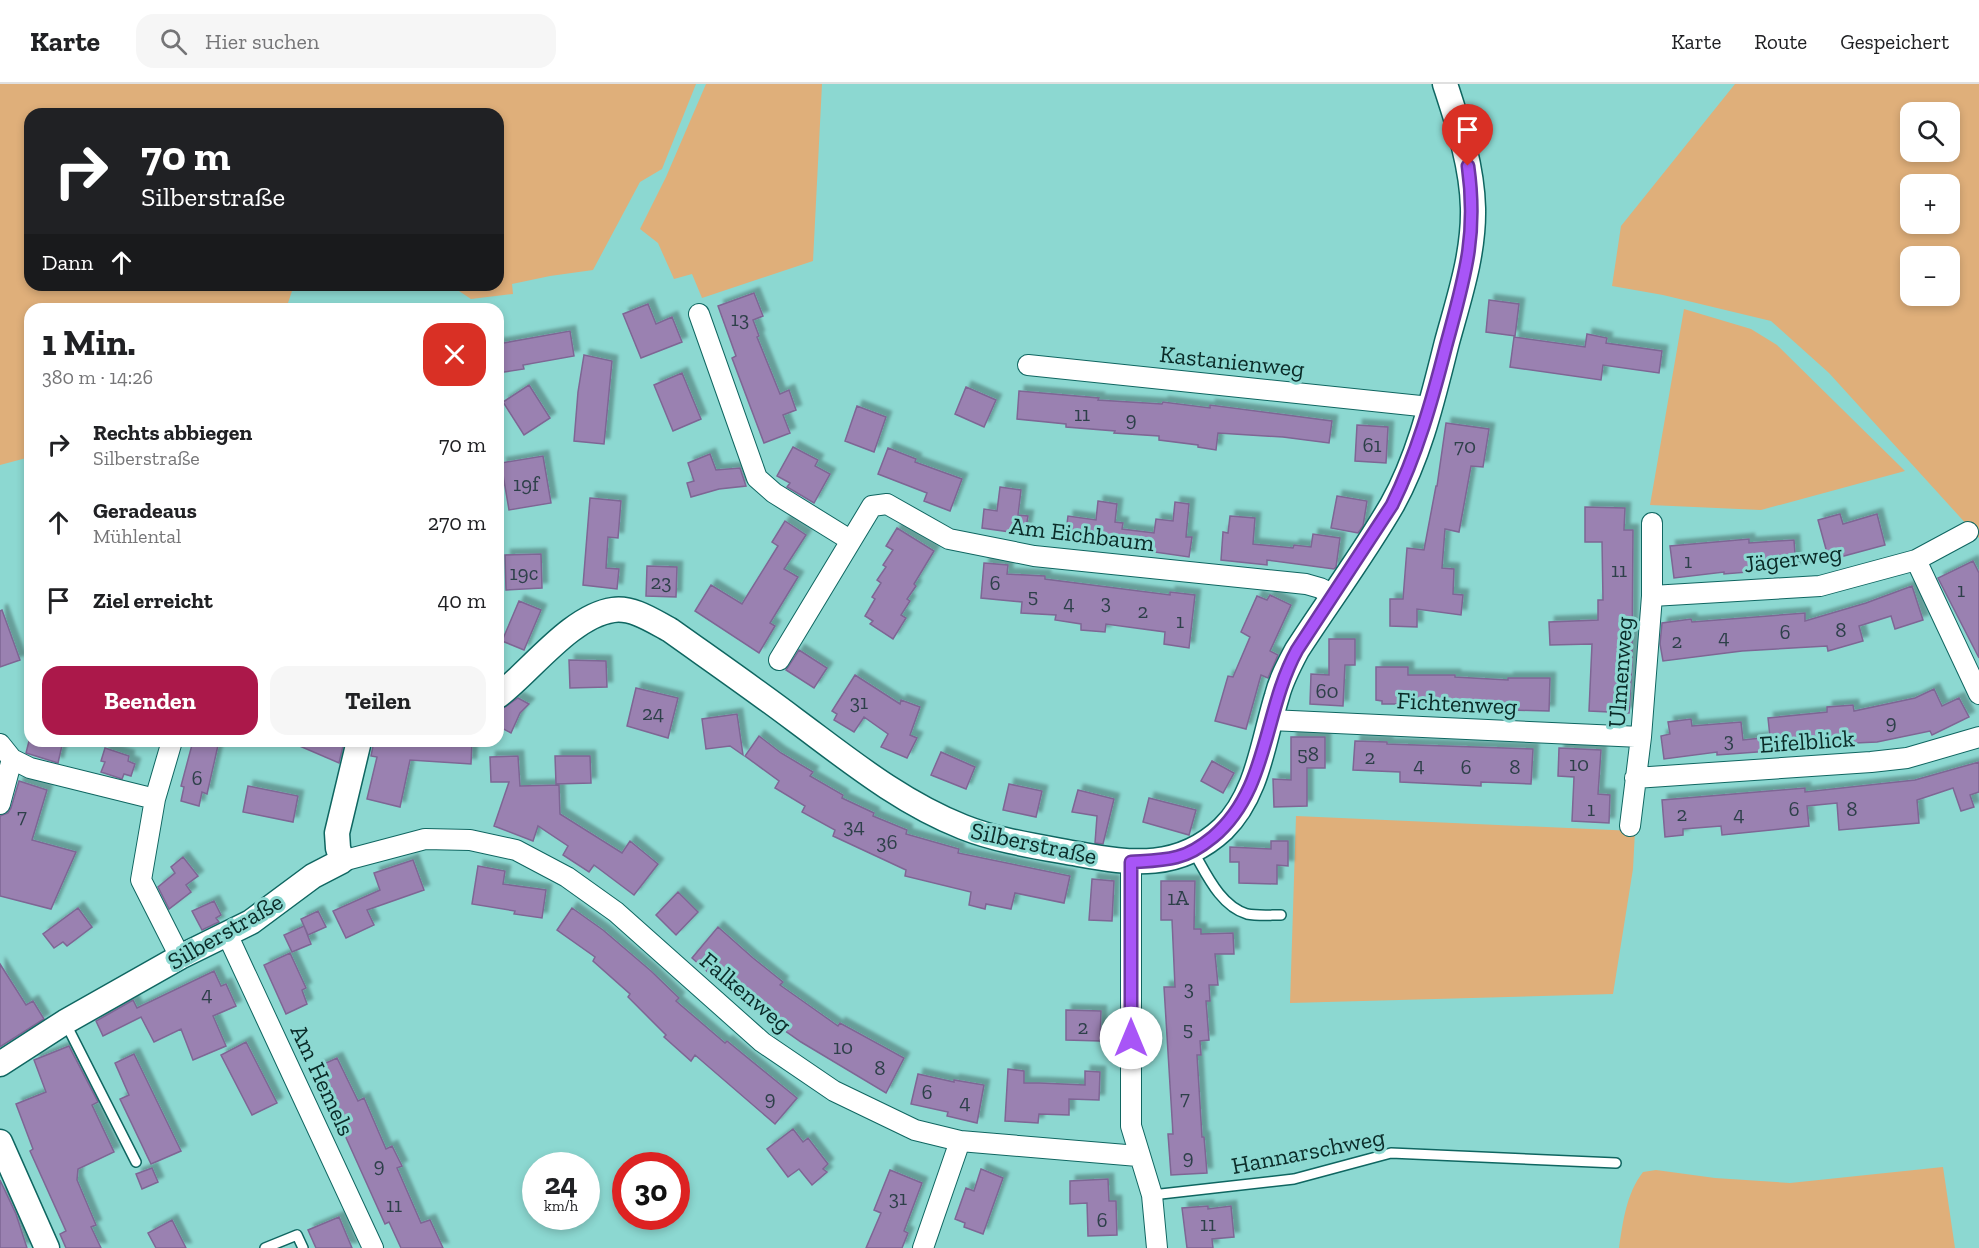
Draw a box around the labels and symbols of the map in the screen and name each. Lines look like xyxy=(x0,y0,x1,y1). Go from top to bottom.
pin xyxy=(1442,104,1493,166)
house number: 13 xyxy=(731,306,749,331)
street label: Kastanienweg xyxy=(1158,339,1306,383)
house number: 11 xyxy=(1074,401,1090,426)
house number: 9 xyxy=(1125,406,1137,431)
house number: 61 xyxy=(1362,432,1382,457)
house number: 70 xyxy=(1454,433,1476,458)
house number: 19f xyxy=(513,471,540,496)
street label: Am Eichbaum xyxy=(1008,511,1156,557)
street label: Jägerweg xyxy=(1742,538,1844,578)
house number: 1 xyxy=(1684,548,1692,573)
house number: 11 xyxy=(1611,557,1627,582)
house number: 19c xyxy=(510,560,538,585)
house number: 23 xyxy=(650,569,672,594)
house number: 6 xyxy=(989,570,1001,595)
house number: 1 xyxy=(1957,577,1965,602)
house number: 5 xyxy=(1028,583,1038,608)
house number: 3 xyxy=(1101,589,1111,614)
house number: 4 xyxy=(1063,590,1075,615)
house number: 2 xyxy=(1138,598,1148,623)
house number: 1 xyxy=(1176,608,1184,633)
street label: Ulmenweg xyxy=(1602,615,1638,729)
house number: 8 xyxy=(1835,617,1847,642)
house number: 6 xyxy=(1779,619,1791,644)
house number: 4 xyxy=(1718,624,1730,649)
house number: 2 xyxy=(1672,628,1682,653)
house number: 60 xyxy=(1315,678,1339,703)
street label: Fichtenweg xyxy=(1396,685,1518,721)
house number: 31 xyxy=(850,689,868,714)
house number: 24 xyxy=(642,700,664,725)
house number: 9 xyxy=(1885,709,1897,734)
street label: Eifelblick xyxy=(1758,723,1856,759)
house number: 3 xyxy=(1724,727,1734,752)
house number: 58 xyxy=(1297,741,1319,766)
house number: 2 xyxy=(1365,744,1375,769)
house number: 10 xyxy=(1569,751,1589,776)
house number: 4 xyxy=(1413,752,1425,777)
house number: 6 xyxy=(1460,754,1472,779)
house number: 8 xyxy=(1509,754,1521,779)
house number: 6 xyxy=(191,765,203,790)
house number: 1 xyxy=(1587,796,1595,821)
house number: 6 xyxy=(1788,796,1800,821)
house number: 8 xyxy=(1846,796,1858,821)
house number: 2 xyxy=(1677,801,1687,826)
house number: 4 xyxy=(1733,801,1745,826)
house number: 7 xyxy=(17,803,27,828)
house number: 34 xyxy=(843,813,865,838)
street label: Silberstraße xyxy=(968,816,1100,870)
house number: 36 xyxy=(876,829,898,854)
house number: 1A xyxy=(1167,885,1189,910)
street label: Silberstraße xyxy=(162,886,288,976)
street label: Falkenweg xyxy=(694,945,798,1039)
house number: 3 xyxy=(1184,975,1194,1000)
house number: 4 xyxy=(201,981,213,1006)
position arrow xyxy=(1099,1006,1163,1070)
house number: 2 xyxy=(1078,1014,1088,1039)
house number: 5 xyxy=(1183,1016,1193,1041)
street label: Am Hemels xyxy=(285,1020,361,1140)
house number: 10 xyxy=(833,1034,853,1059)
house number: 8 xyxy=(874,1055,886,1080)
house number: 6 xyxy=(921,1079,933,1104)
house number: 9 xyxy=(764,1085,776,1110)
house number: 7 xyxy=(1180,1085,1190,1110)
house number: 4 xyxy=(959,1089,971,1114)
street label: Hannarschweg xyxy=(1229,1122,1387,1180)
house number: 9 xyxy=(1182,1144,1194,1169)
house number: 9 xyxy=(373,1152,385,1177)
speed limit sign: 30 xyxy=(612,1152,690,1230)
house number: 31 xyxy=(889,1185,907,1210)
house number: 11 xyxy=(386,1192,402,1217)
house number: 6 xyxy=(1096,1207,1108,1232)
house number: 11 xyxy=(1200,1211,1216,1236)

